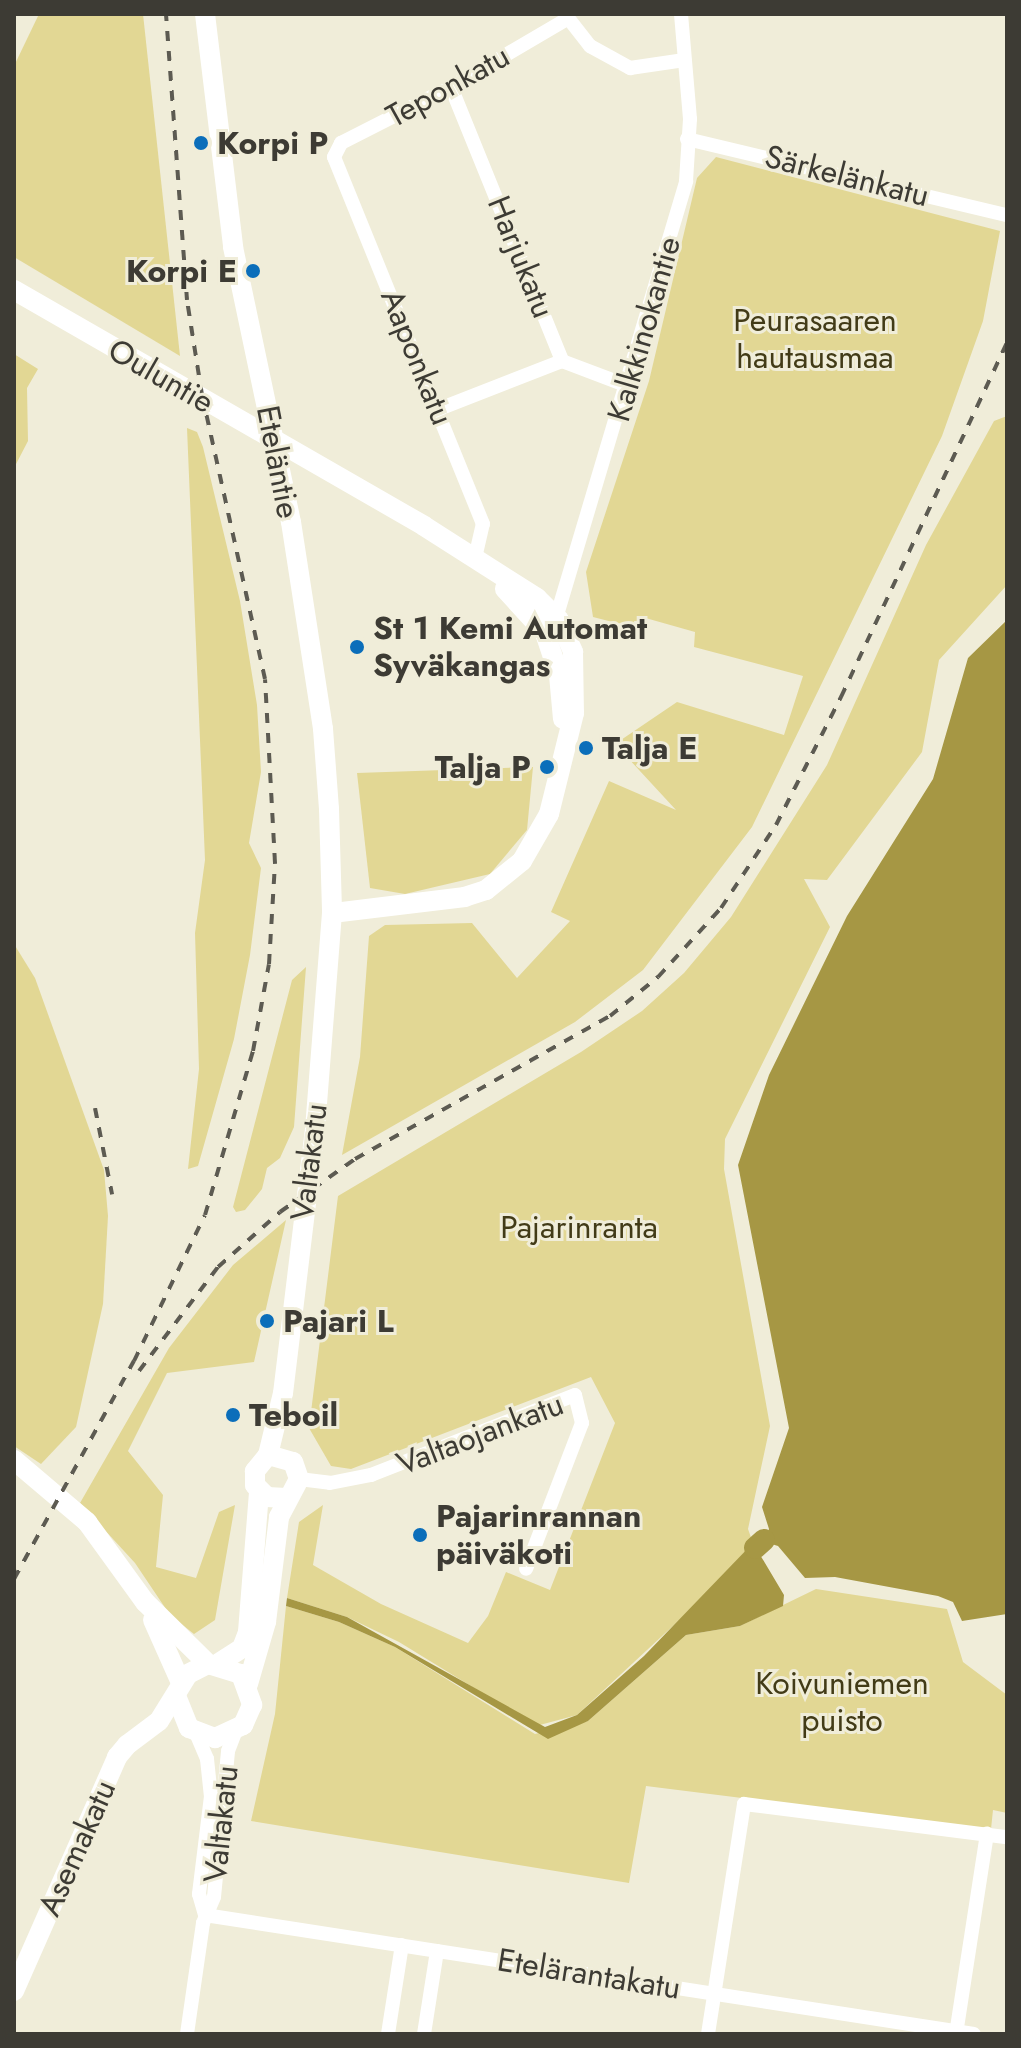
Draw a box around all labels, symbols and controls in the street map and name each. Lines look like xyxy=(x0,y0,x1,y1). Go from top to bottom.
street label: Teponkatu xyxy=(380,37,516,135)
place label: Korpi P xyxy=(217,124,329,162)
marker: Korpi P xyxy=(192,134,210,152)
street label: Särkelänkatu xyxy=(761,137,933,215)
street label: Harjukatu xyxy=(479,190,563,324)
street label: Kalkkinokantie xyxy=(599,232,689,426)
place label: Korpi E xyxy=(126,252,237,290)
marker: Korpi E xyxy=(244,262,262,280)
street label: Aaponkatu xyxy=(372,284,462,430)
park label: Peurasaaren hautausmaa xyxy=(733,302,897,377)
street label: Ouluntie xyxy=(101,330,221,422)
street label: Eteläntie xyxy=(248,402,308,522)
place label: St 1 Kemi Automat Syväkangas xyxy=(373,610,647,685)
marker: St 1 Kemi Automat Syväkangas xyxy=(348,638,366,656)
place label: Talja E xyxy=(602,729,697,767)
marker: Talja E xyxy=(577,739,595,757)
place label: Talja P xyxy=(435,748,531,786)
marker: Talja P xyxy=(538,758,556,776)
street label: Valtakatu xyxy=(283,1101,335,1223)
park label: Pajarinranta xyxy=(500,1208,658,1246)
place label: Pajari L xyxy=(283,1302,394,1340)
marker: Pajari L xyxy=(258,1312,276,1330)
street label: Valtaojankatu xyxy=(391,1385,569,1483)
place label: Teboil xyxy=(249,1396,338,1434)
marker: Teboil xyxy=(224,1406,242,1424)
place label: Pajarinrannan päiväkoti xyxy=(436,1498,641,1573)
marker: Pajarinrannan päiväkoti xyxy=(411,1526,429,1544)
park label: Koivuniemen puisto xyxy=(755,1665,929,1740)
street label: Valtakatu xyxy=(196,1763,246,1885)
street label: Asemakatu xyxy=(30,1774,124,1922)
street label: Etelärantakatu xyxy=(495,1941,683,2007)

